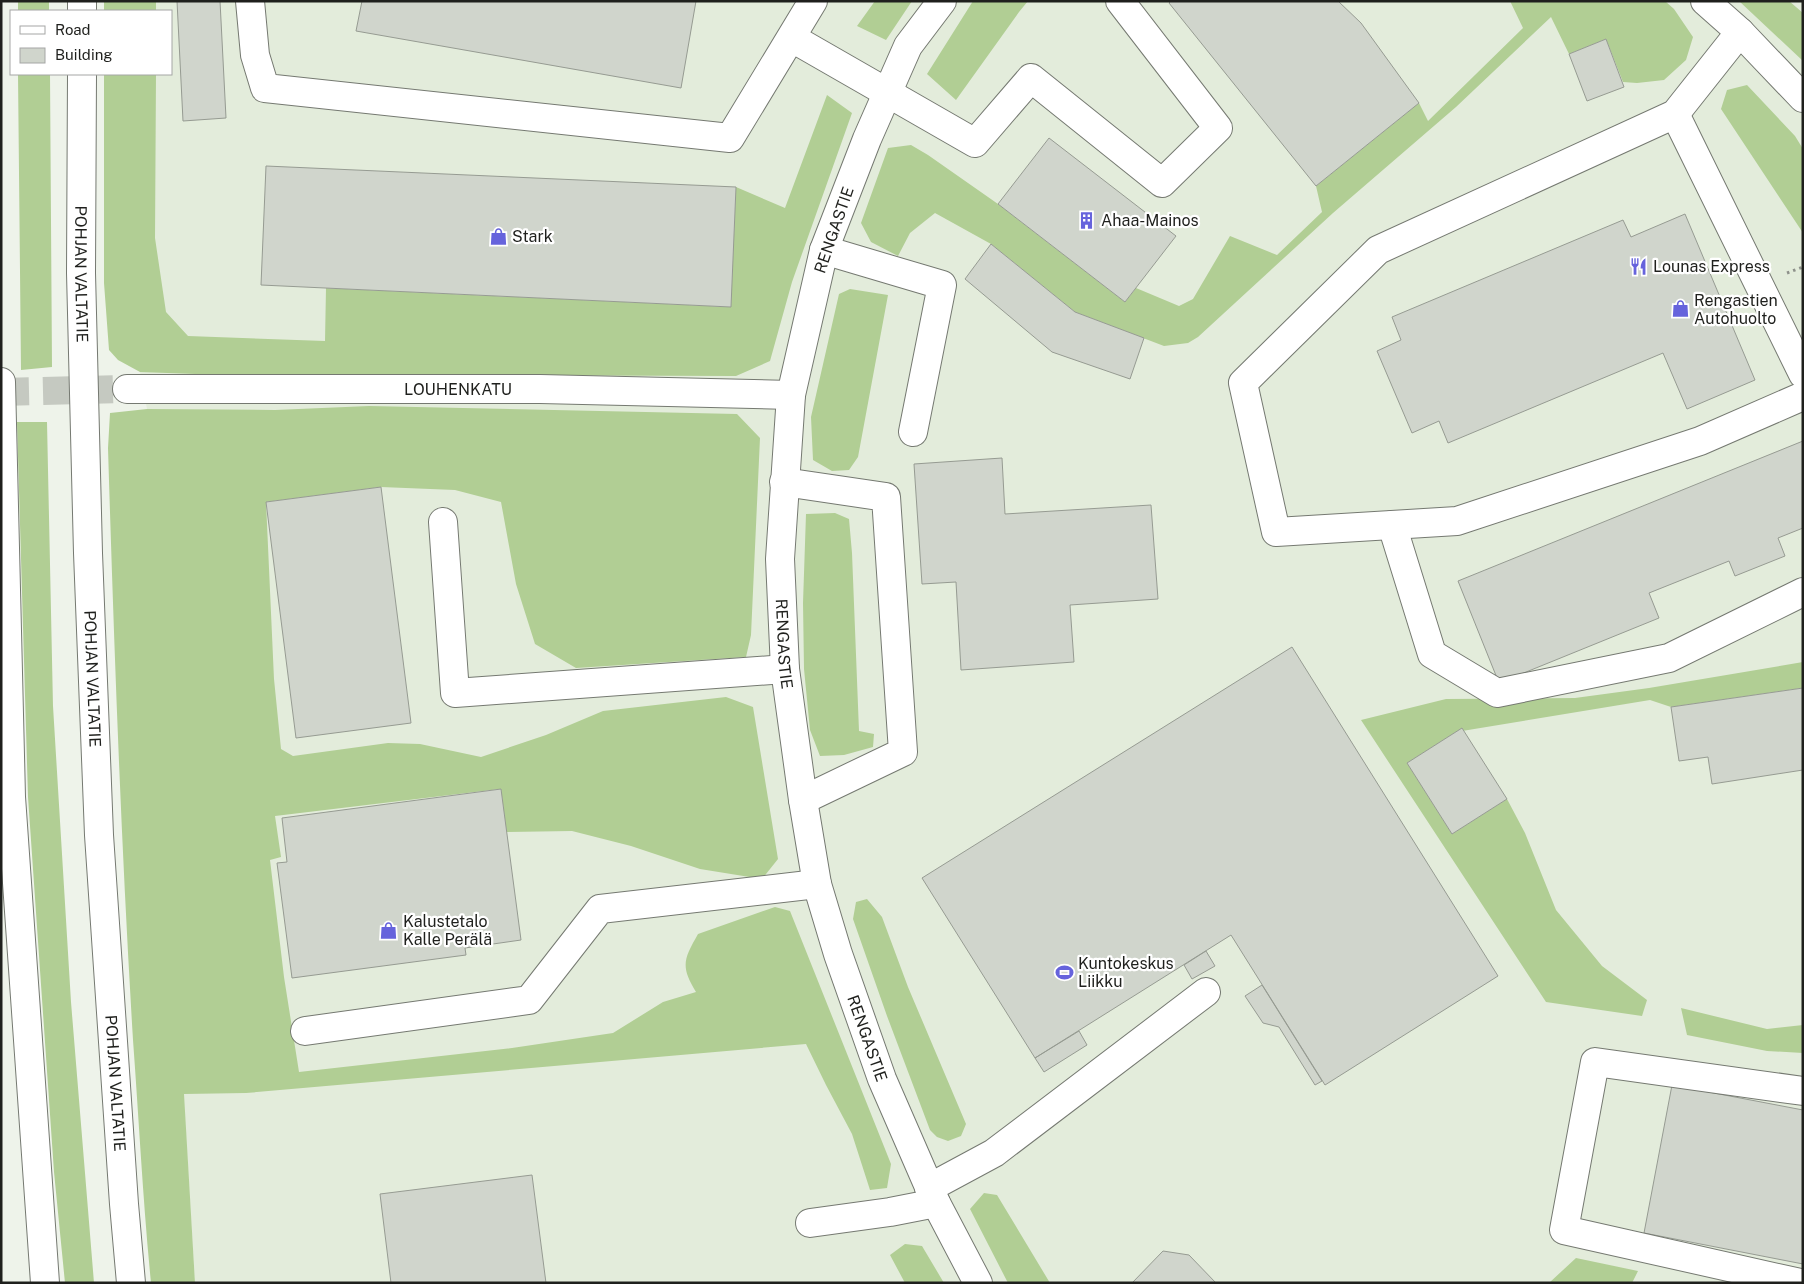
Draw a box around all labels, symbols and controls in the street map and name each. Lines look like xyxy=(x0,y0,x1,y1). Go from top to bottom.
legend xyxy=(10,10,172,75)
text: Road xyxy=(55,21,91,38)
text: Building xyxy=(55,46,113,63)
street label: RENGASTIE xyxy=(810,184,858,276)
street label: POHJAN VALTATIE xyxy=(71,205,92,343)
building icon: Ahaa-Mainos xyxy=(1077,210,1097,230)
place label: Ahaa-Mainos xyxy=(1101,211,1199,230)
shop icon: Stark xyxy=(488,226,508,246)
place label: Stark xyxy=(512,227,553,246)
restaurant icon: Lounas Express xyxy=(1629,256,1649,276)
place label: Lounas Express xyxy=(1653,257,1770,276)
place label: Rengastien Autohuolto xyxy=(1694,291,1778,328)
shop icon: Rengastien Autohuolto xyxy=(1670,299,1690,319)
street label: LOUHENKATU xyxy=(404,380,512,399)
street label: RENGASTIE xyxy=(772,598,797,690)
street label: POHJAN VALTATIE xyxy=(81,610,105,748)
place label: Kalustetalo Kalle Perälä xyxy=(403,912,492,949)
shop icon: Kalustetalo Kalle Perälä xyxy=(379,920,399,940)
place label: Kuntokeskus Liikku xyxy=(1078,954,1174,991)
sports icon: Kuntokeskus Liikku xyxy=(1054,962,1074,982)
street label: RENGASTIE xyxy=(844,992,892,1084)
street label: POHJAN VALTATIE xyxy=(102,1014,130,1152)

